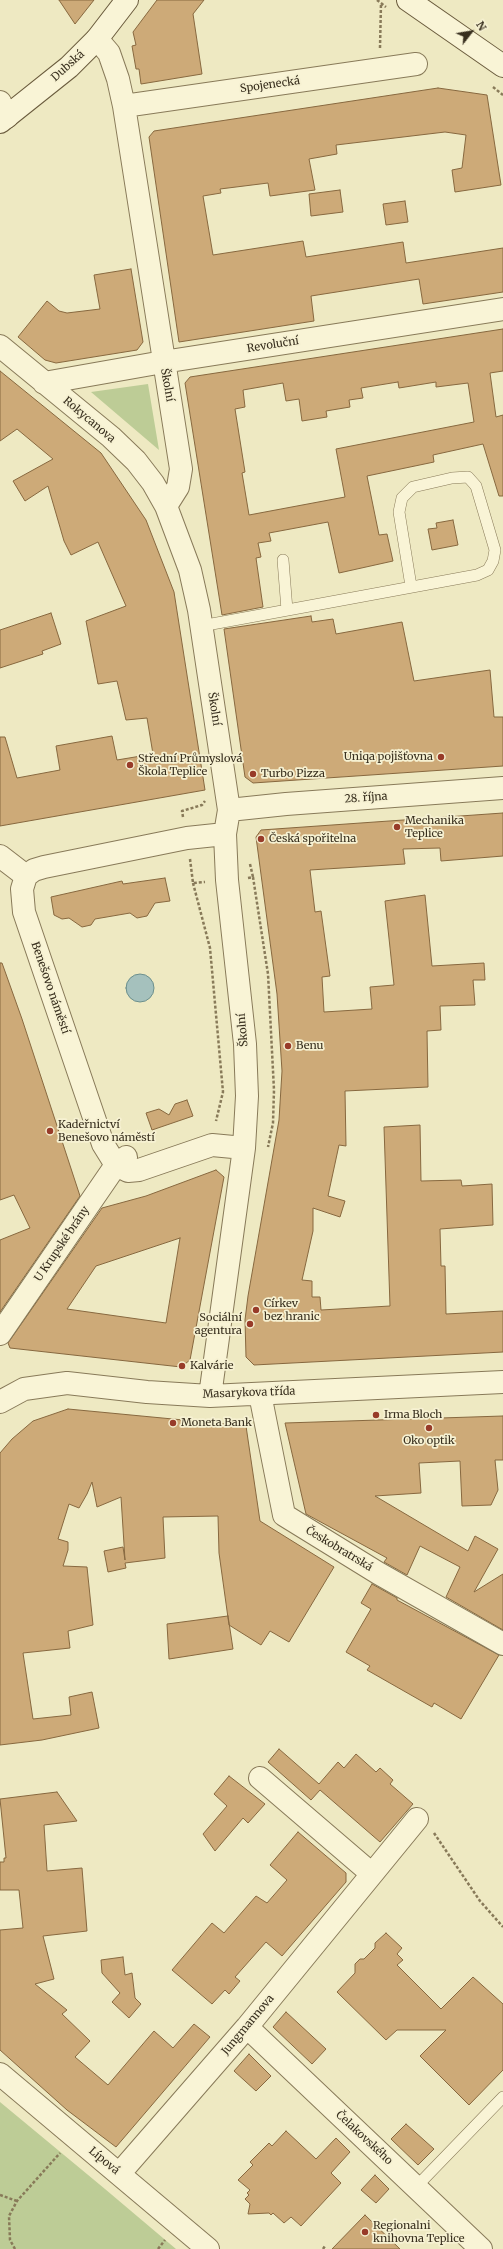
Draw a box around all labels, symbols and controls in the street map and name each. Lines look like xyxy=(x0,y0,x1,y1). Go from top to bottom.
north arrow xyxy=(451,12,491,52)
text: N xyxy=(473,18,490,33)
street label: Dubská xyxy=(49,48,87,84)
street label: Spojenecká xyxy=(239,74,301,96)
street label: Revoluční xyxy=(246,334,300,356)
street label: Školní xyxy=(158,367,176,403)
street label: Rokycanova xyxy=(60,394,118,446)
street label: Školní xyxy=(205,691,223,727)
place label: Uniqa pojišťovna xyxy=(344,750,433,764)
place label: Střední Průmyslová Škola Teplice xyxy=(138,752,242,778)
marker: Uniqa pojišťovna xyxy=(436,752,446,762)
marker: Střední Průmyslová Škola Teplice xyxy=(125,760,135,770)
place label: Turbo Pizza xyxy=(261,767,325,781)
marker: Turbo Pizza xyxy=(248,769,258,779)
street label: 28. října xyxy=(344,790,388,806)
place label: Mechanika Teplice xyxy=(405,814,464,840)
marker: Mechanika Teplice xyxy=(392,822,402,832)
place label: Česká spořitelna xyxy=(269,832,356,846)
marker: Česká spořitelna xyxy=(256,834,266,844)
street label: Benešovo náměstí xyxy=(28,940,72,1036)
street label: Školní xyxy=(235,1013,251,1047)
place label: Benu xyxy=(296,1039,323,1053)
marker: Benu xyxy=(283,1041,293,1051)
place label: Kadeřnictví Benešovo náměstí xyxy=(58,1118,155,1144)
marker: Kadeřnictví Benešovo náměstí xyxy=(45,1126,55,1136)
street label: U Krupské brány xyxy=(32,1204,92,1284)
place label: Církev bez hranic xyxy=(264,1297,320,1323)
marker: Církev bez hranic xyxy=(251,1305,261,1315)
place label: Sociální agentura xyxy=(195,1311,242,1337)
marker: Sociální agentura xyxy=(245,1319,255,1329)
place label: Kalvárie xyxy=(190,1359,233,1373)
marker: Kalvárie xyxy=(177,1361,187,1371)
street label: Masarykova třída xyxy=(202,1385,296,1401)
place label: Irma Bloch xyxy=(384,1408,442,1422)
marker: Irma Bloch xyxy=(371,1410,381,1420)
place label: Moneta Bank xyxy=(181,1416,252,1430)
marker: Moneta Bank xyxy=(168,1418,178,1428)
marker: Oko optik xyxy=(424,1423,434,1433)
place label: Oko optik xyxy=(403,1434,455,1448)
street label: Českobratrská xyxy=(303,1524,375,1574)
street label: Jungmannova xyxy=(219,1992,277,2058)
street label: Čelakovského xyxy=(333,2108,395,2168)
street label: Lípová xyxy=(86,2144,122,2178)
place label: Regionalni knihovna Teplice xyxy=(373,2219,464,2245)
marker: Regionalni knihovna Teplice xyxy=(360,2227,370,2237)

